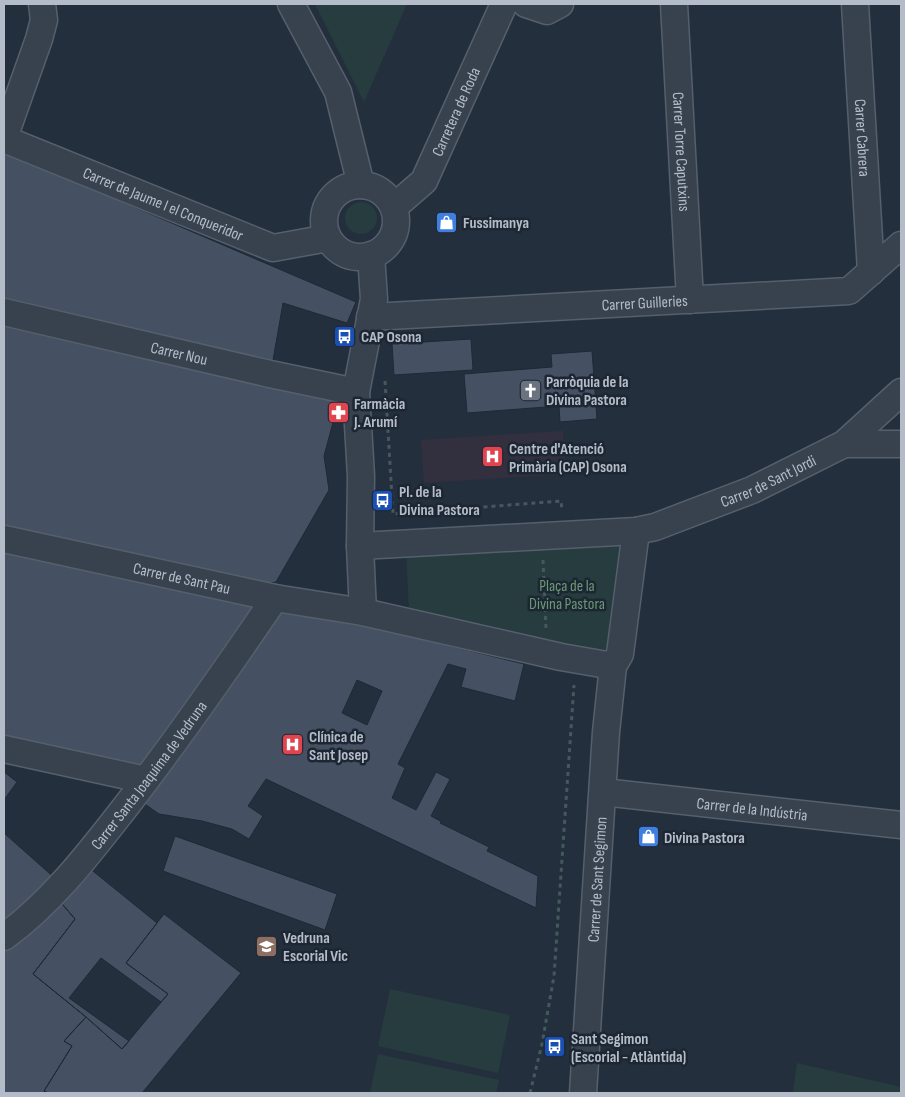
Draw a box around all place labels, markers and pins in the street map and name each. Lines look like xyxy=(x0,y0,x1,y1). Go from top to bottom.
shop icon: Fussimanya xyxy=(435,210,459,234)
place label: Fussimanya xyxy=(463,214,529,233)
bus stop icon: CAP Osona xyxy=(333,324,357,348)
place label: CAP Osona xyxy=(361,328,422,347)
place label: Parròquia de la Divina Pastora xyxy=(546,373,629,410)
church icon: Parròquia de la Divina Pastora xyxy=(518,378,542,402)
place label: Farmàcia J. Arumí xyxy=(353,395,405,432)
pharmacy icon: Farmàcia J. Arumí xyxy=(326,400,350,424)
place label: Centre d'Atenció Primària (CAP) Osona xyxy=(509,440,627,477)
hospital icon: Centre d'Atenció Primària (CAP) Osona xyxy=(481,445,505,469)
place label: Pl. de la Divina Pastora xyxy=(399,483,480,520)
bus stop icon: Pl. de la Divina Pastora xyxy=(371,488,395,512)
place label: Clínica de Sant Josep xyxy=(309,728,368,765)
hospital icon: Clínica de Sant Josep xyxy=(281,733,305,757)
shop icon: Divina Pastora xyxy=(636,825,660,849)
place label: Divina Pastora xyxy=(664,829,745,848)
place label: Vedruna Escorial Vic xyxy=(283,929,348,966)
school or university icon: Vedruna Escorial Vic xyxy=(255,934,279,958)
place label: Sant Segimon (Escorial - Atlàntida) xyxy=(571,1030,686,1067)
bus stop icon: Sant Segimon (Escorial - Atlàntida) xyxy=(543,1035,567,1059)

